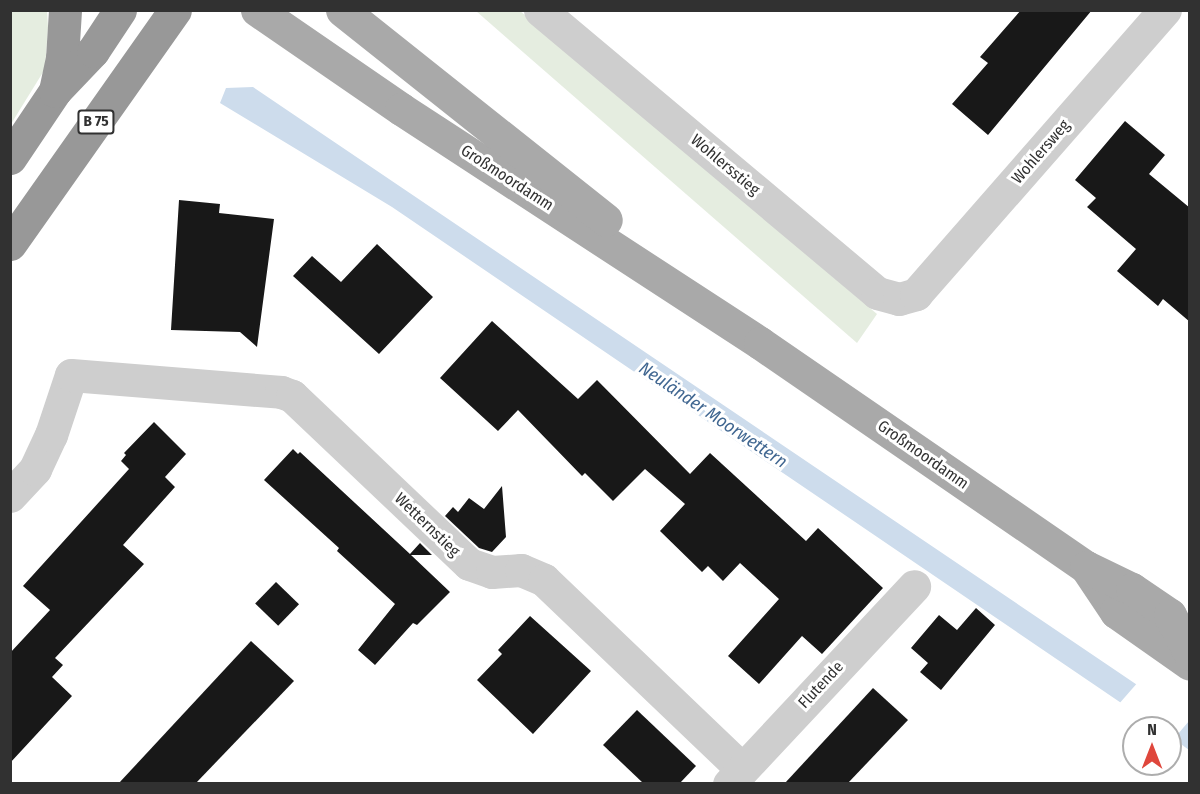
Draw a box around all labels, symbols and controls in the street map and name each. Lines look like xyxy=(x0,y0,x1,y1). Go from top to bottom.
road number: B 75 xyxy=(76,110,116,134)
street label: Wohlersweg xyxy=(1008,116,1074,188)
street label: Wohlersstieg xyxy=(687,131,763,199)
street label: Großmoordamm xyxy=(457,141,557,215)
water label: Neuländer Moorwettern xyxy=(635,357,791,473)
street label: Großmoordamm xyxy=(874,417,972,493)
street label: Wetternstieg xyxy=(390,489,464,561)
street label: Flutende xyxy=(794,658,848,712)
north arrow xyxy=(1122,716,1182,776)
text: N xyxy=(1147,720,1157,739)

